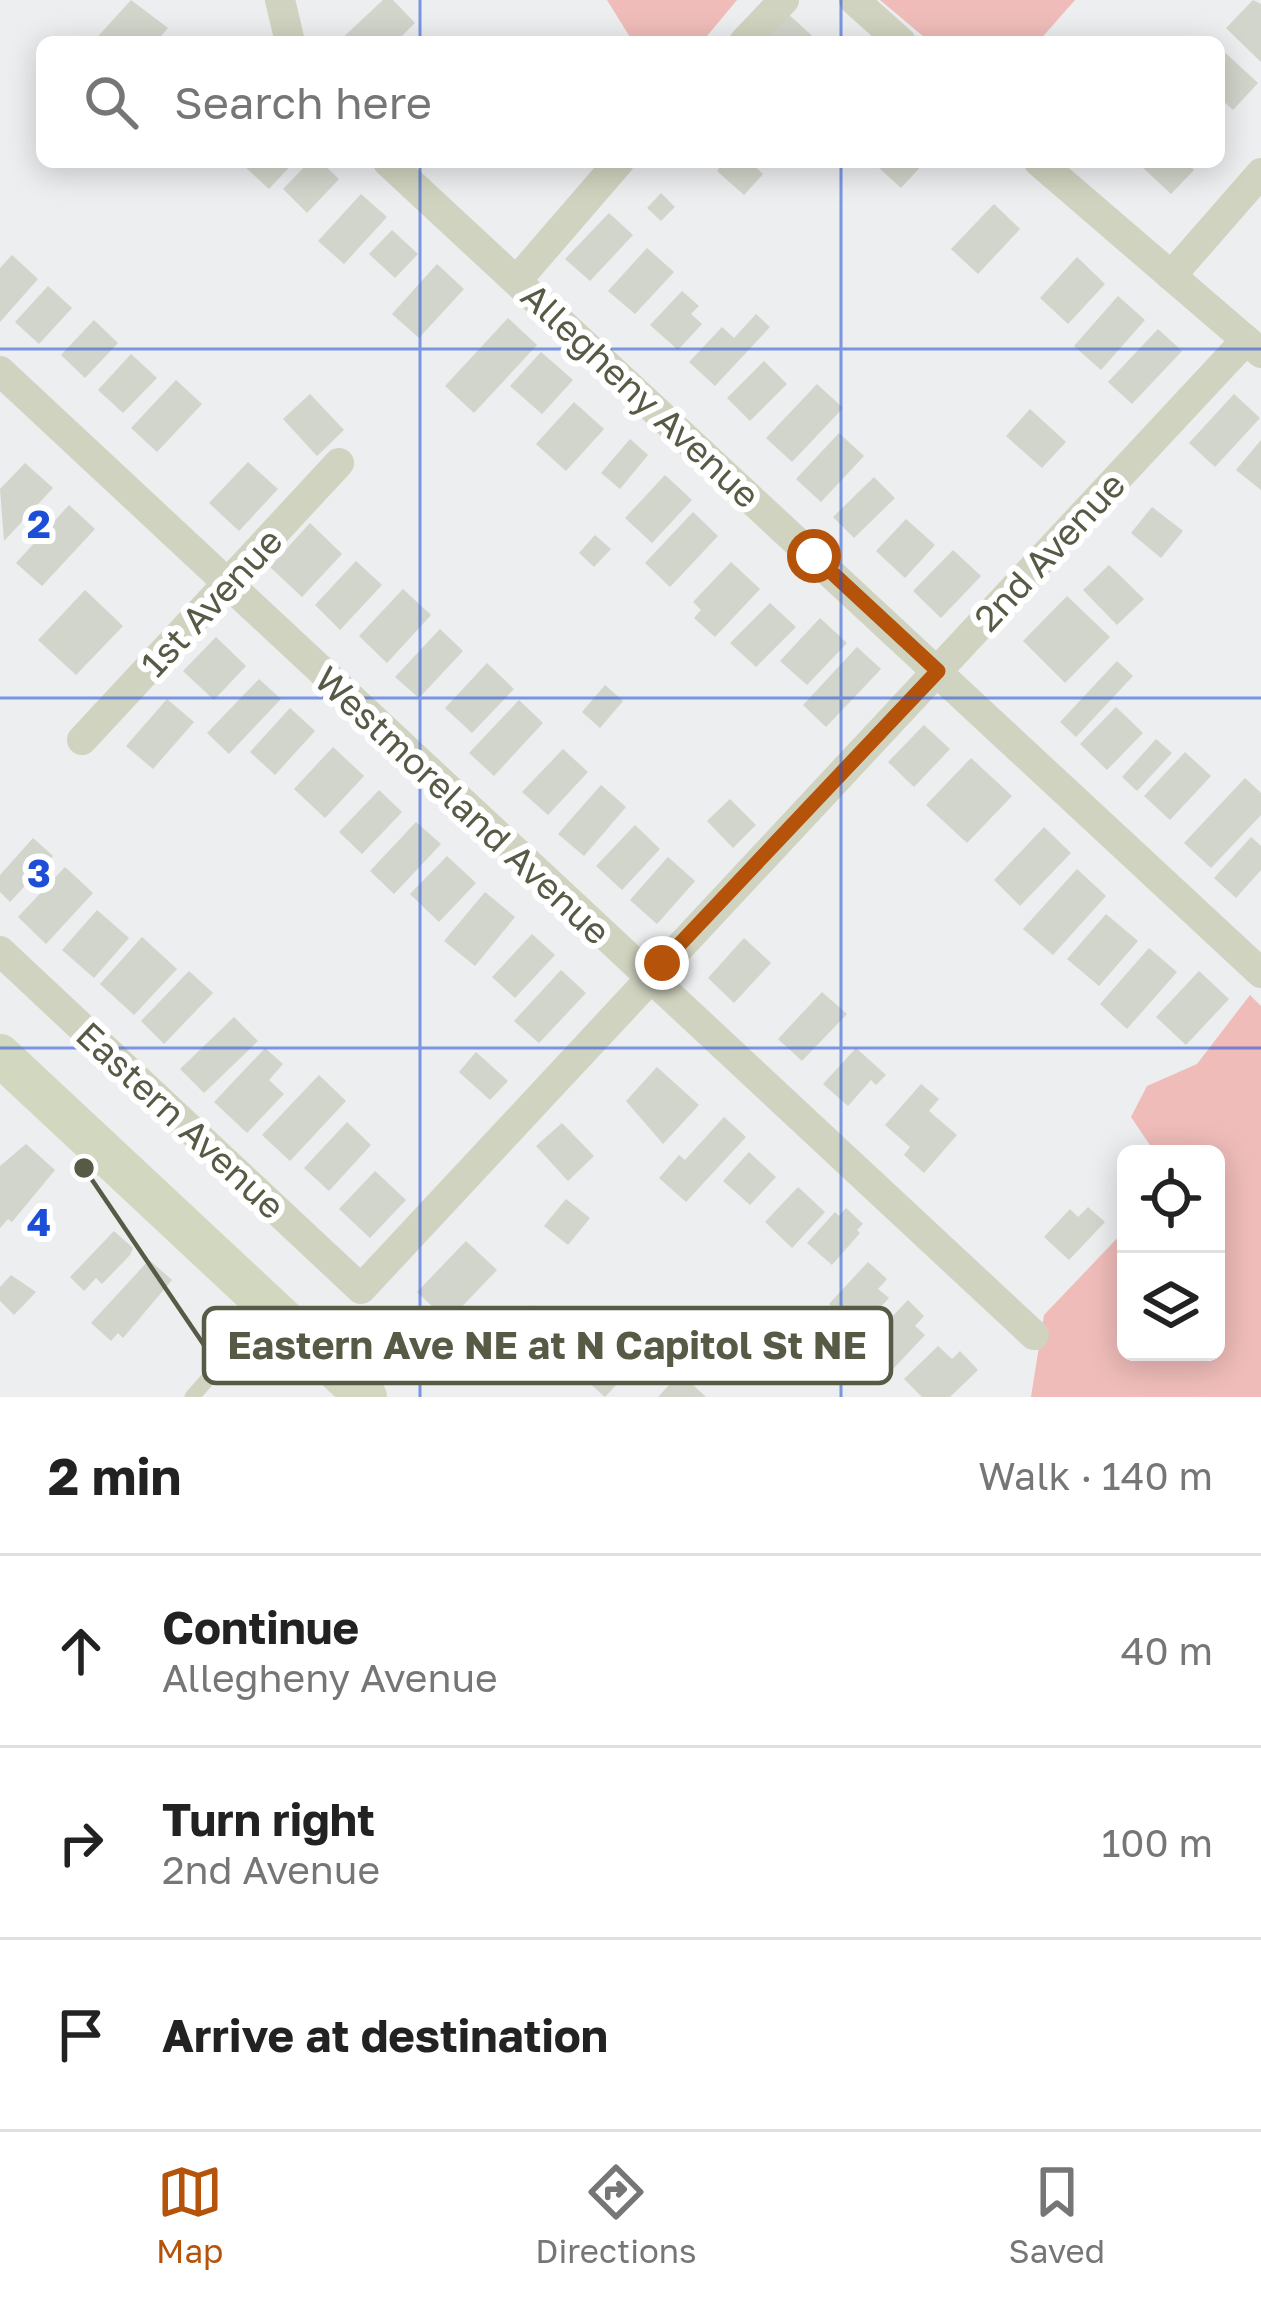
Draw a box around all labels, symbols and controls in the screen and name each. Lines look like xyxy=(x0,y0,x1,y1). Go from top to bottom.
search box xyxy=(36,36,1225,168)
icon: search xyxy=(78,69,144,135)
text: Search here xyxy=(174,75,432,129)
street label: Allegheny Avenue xyxy=(513,274,769,516)
street label: 2nd Avenue xyxy=(965,463,1133,639)
text: 2 xyxy=(27,500,51,547)
street label: 1st Avenue xyxy=(131,519,291,685)
route start xyxy=(787,529,841,583)
street label: Westmoreland Avenue xyxy=(307,657,619,953)
text: 3 xyxy=(27,849,51,896)
route end xyxy=(635,936,689,990)
street label: Eastern Avenue xyxy=(68,1013,294,1227)
map controls xyxy=(1117,1145,1225,1361)
button: locate xyxy=(1117,1145,1225,1253)
text: 4 xyxy=(27,1198,51,1245)
button: layers xyxy=(1117,1253,1225,1361)
callout: Eastern Ave NE at N Capitol St NE xyxy=(204,1308,891,1383)
text: Eastern Ave NE at N Capitol St NE xyxy=(227,1321,867,1368)
text: 2 min xyxy=(48,1445,181,1506)
text: Walk · 140 m xyxy=(978,1452,1213,1499)
text: Continue xyxy=(162,1600,359,1654)
icon: ahead xyxy=(48,1618,114,1684)
text: 40 m xyxy=(1121,1627,1213,1674)
text: Allegheny Avenue xyxy=(162,1654,498,1701)
text: Turn right xyxy=(162,1792,375,1846)
icon: right xyxy=(48,1810,114,1876)
text: 100 m xyxy=(1101,1819,1213,1866)
text: 2nd Avenue xyxy=(162,1846,380,1893)
icon: arrive xyxy=(48,2002,114,2068)
text: Arrive at destination xyxy=(162,2008,608,2062)
tab: Map xyxy=(156,2159,223,2270)
tab: Directions xyxy=(535,2159,697,2270)
tab: Saved xyxy=(1009,2159,1105,2270)

